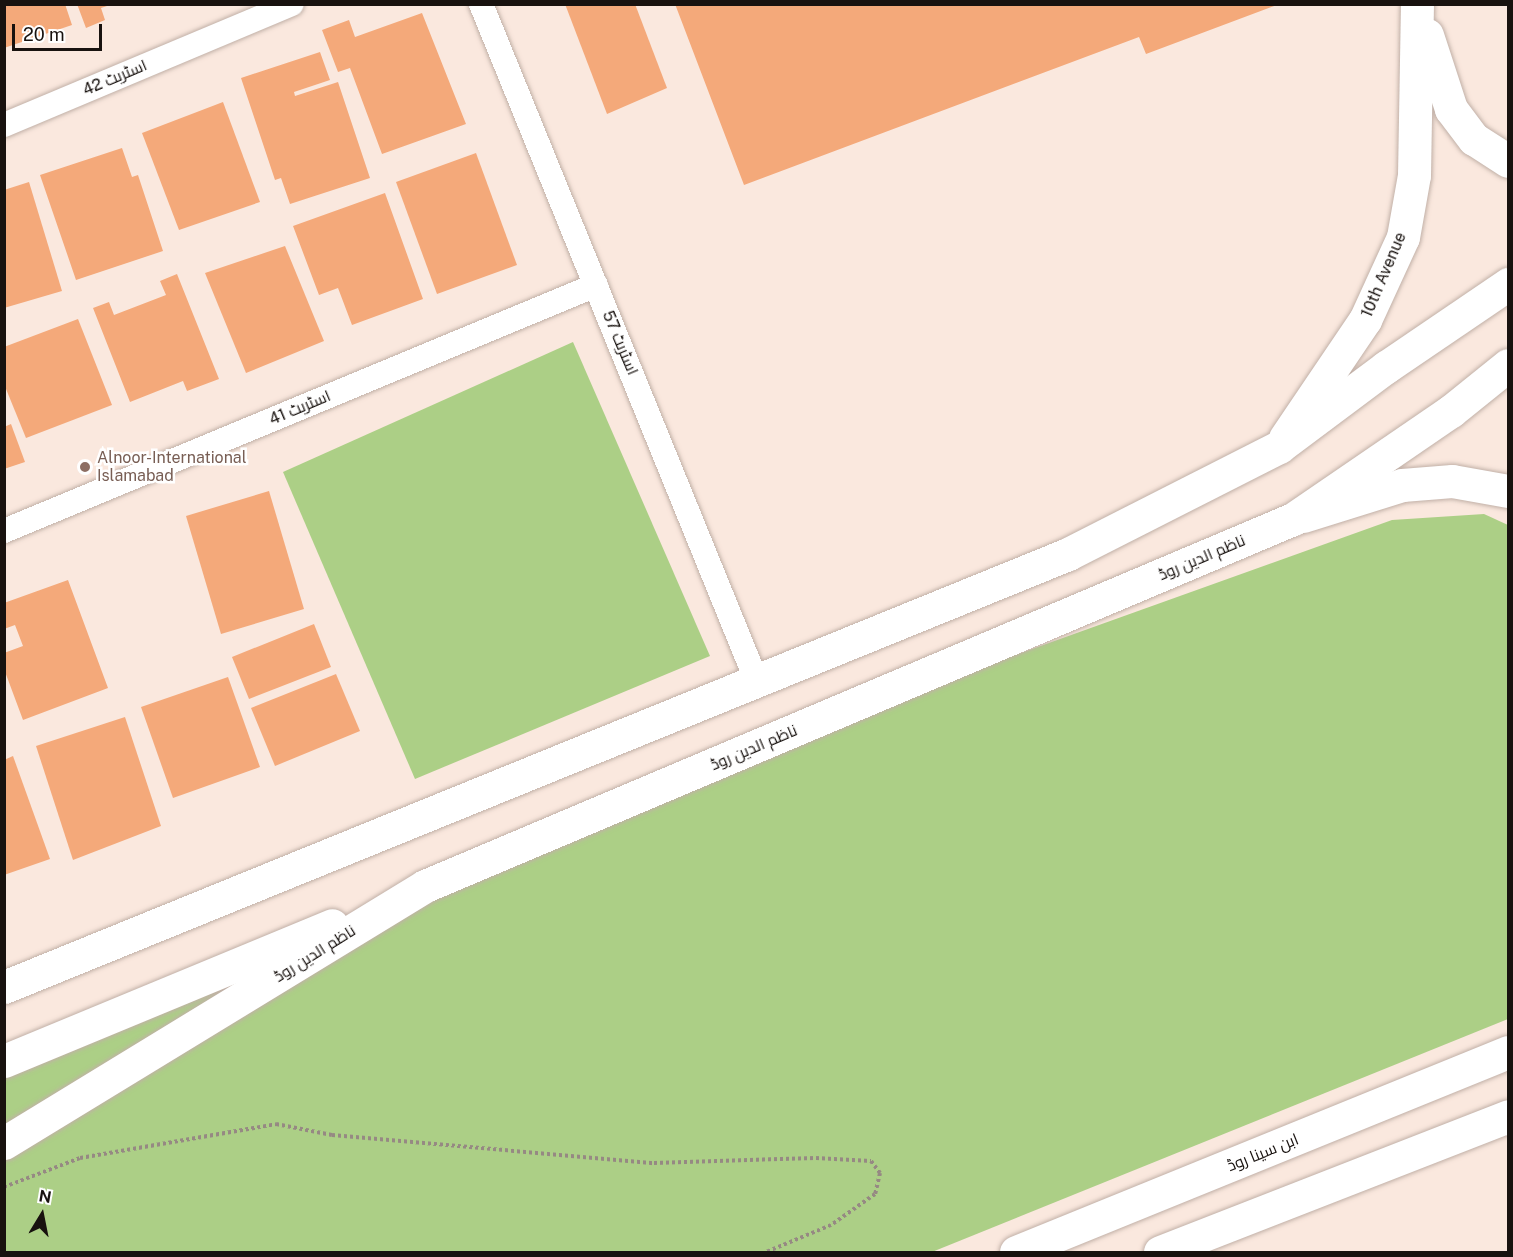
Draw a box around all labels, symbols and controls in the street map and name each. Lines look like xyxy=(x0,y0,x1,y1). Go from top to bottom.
scale bar xyxy=(15,12,105,50)
text: 20 m xyxy=(23,24,65,45)
street label: اسٹریٹ 42 xyxy=(80,56,150,100)
street label: 10th Avenue xyxy=(1357,230,1411,320)
street label: اسٹریٹ 57 xyxy=(598,308,642,378)
street label: اسٹریٹ 41 xyxy=(266,386,334,430)
place label: Alnoor-International Islamabad xyxy=(97,448,247,486)
marker: Alnoor-International Islamabad xyxy=(78,460,92,474)
street label: ناظم الدین روڈ xyxy=(1156,531,1248,585)
street label: ناظم الدین روڈ xyxy=(708,721,800,775)
street label: ناظم الدین روڈ xyxy=(271,921,359,987)
street label: ابن سینا روڈ xyxy=(1224,1130,1302,1176)
north arrow xyxy=(12,1185,72,1245)
text: N xyxy=(37,1186,53,1207)

